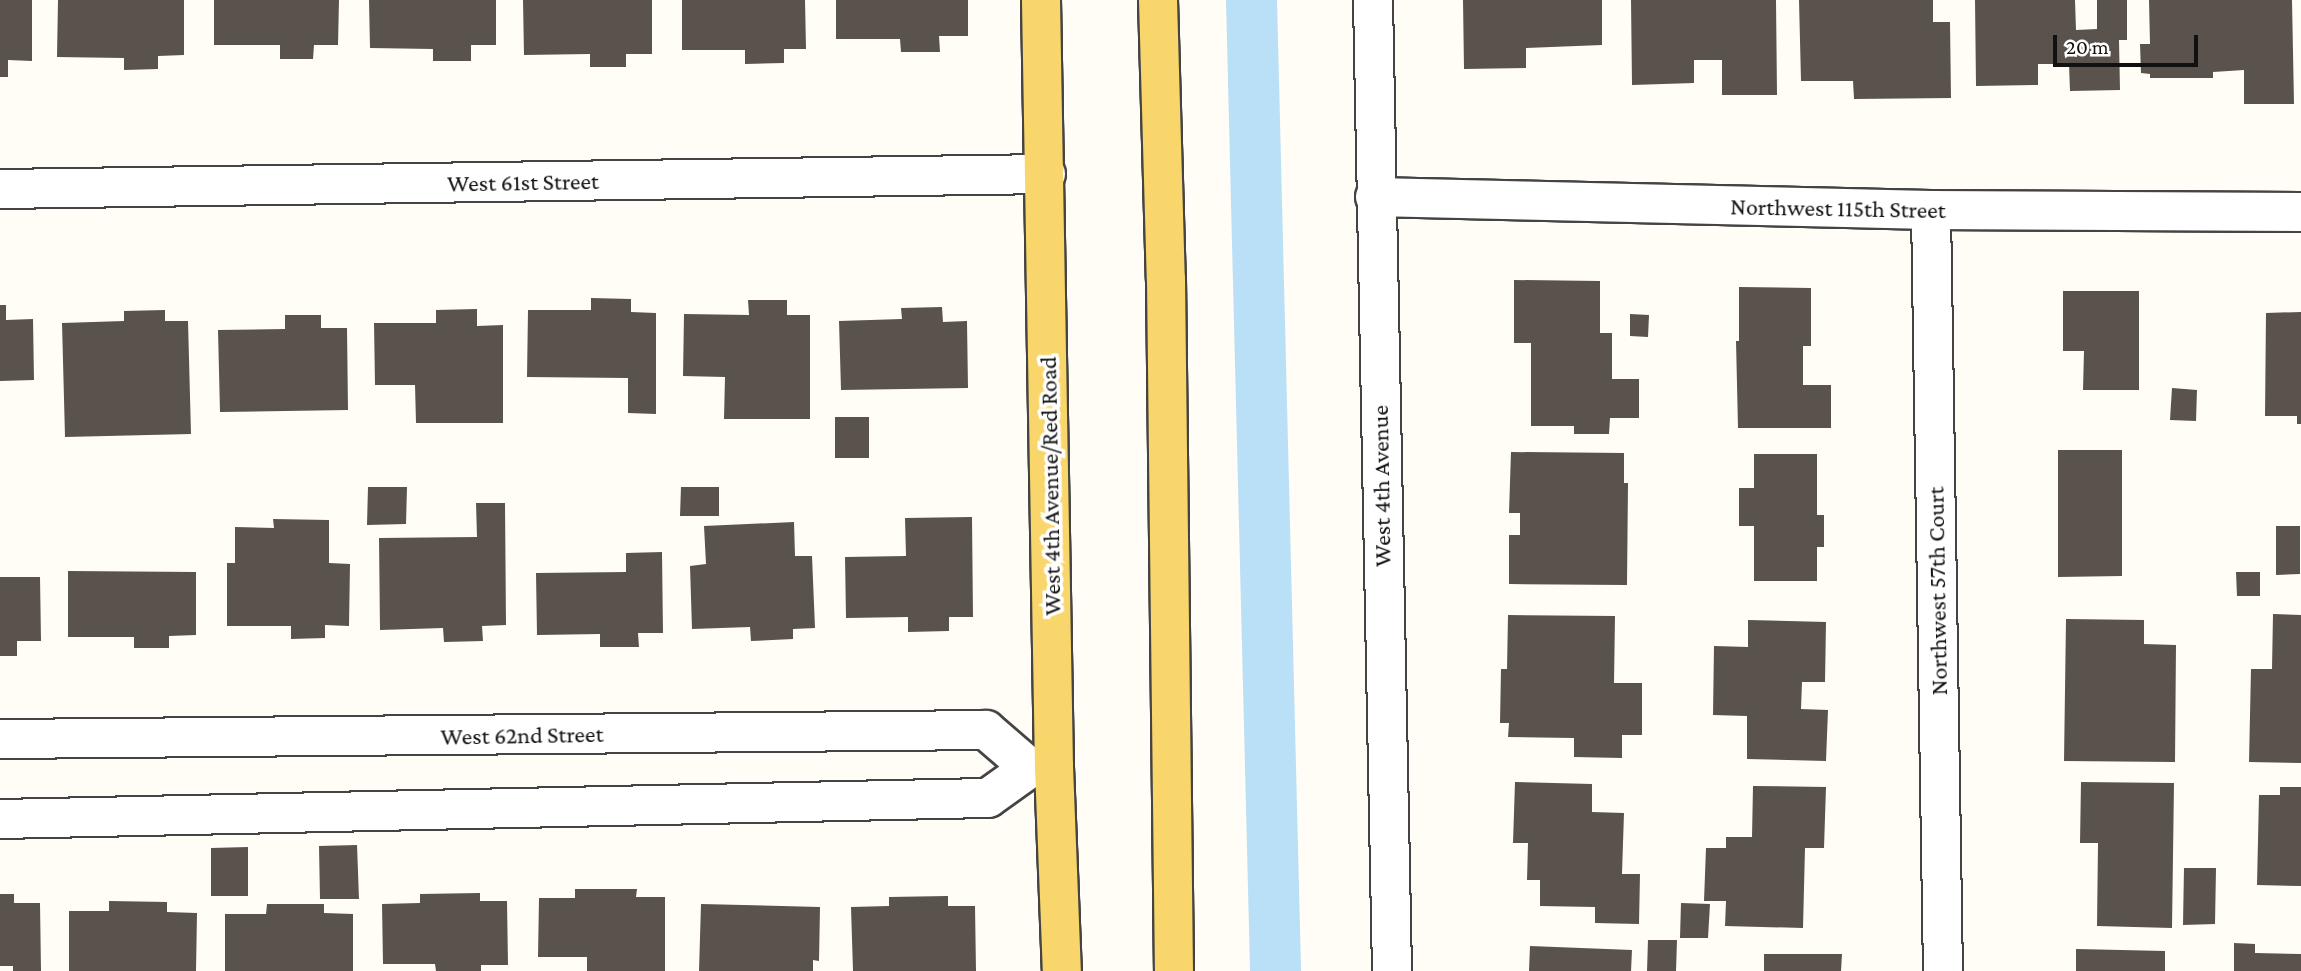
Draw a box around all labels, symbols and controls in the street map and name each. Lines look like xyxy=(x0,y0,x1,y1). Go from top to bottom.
scale bar xyxy=(2056,21,2201,65)
text: 20 m xyxy=(2066,35,2109,59)
street label: West 61st Street xyxy=(447,166,599,198)
street label: Northwest 115th Street xyxy=(1730,192,1946,224)
street label: West 4th Avenue/Red Road xyxy=(1033,356,1067,616)
street label: West 4th Avenue xyxy=(1365,405,1397,567)
street label: Northwest 57th Court xyxy=(1921,486,1953,696)
street label: West 62nd Street xyxy=(440,719,604,751)

